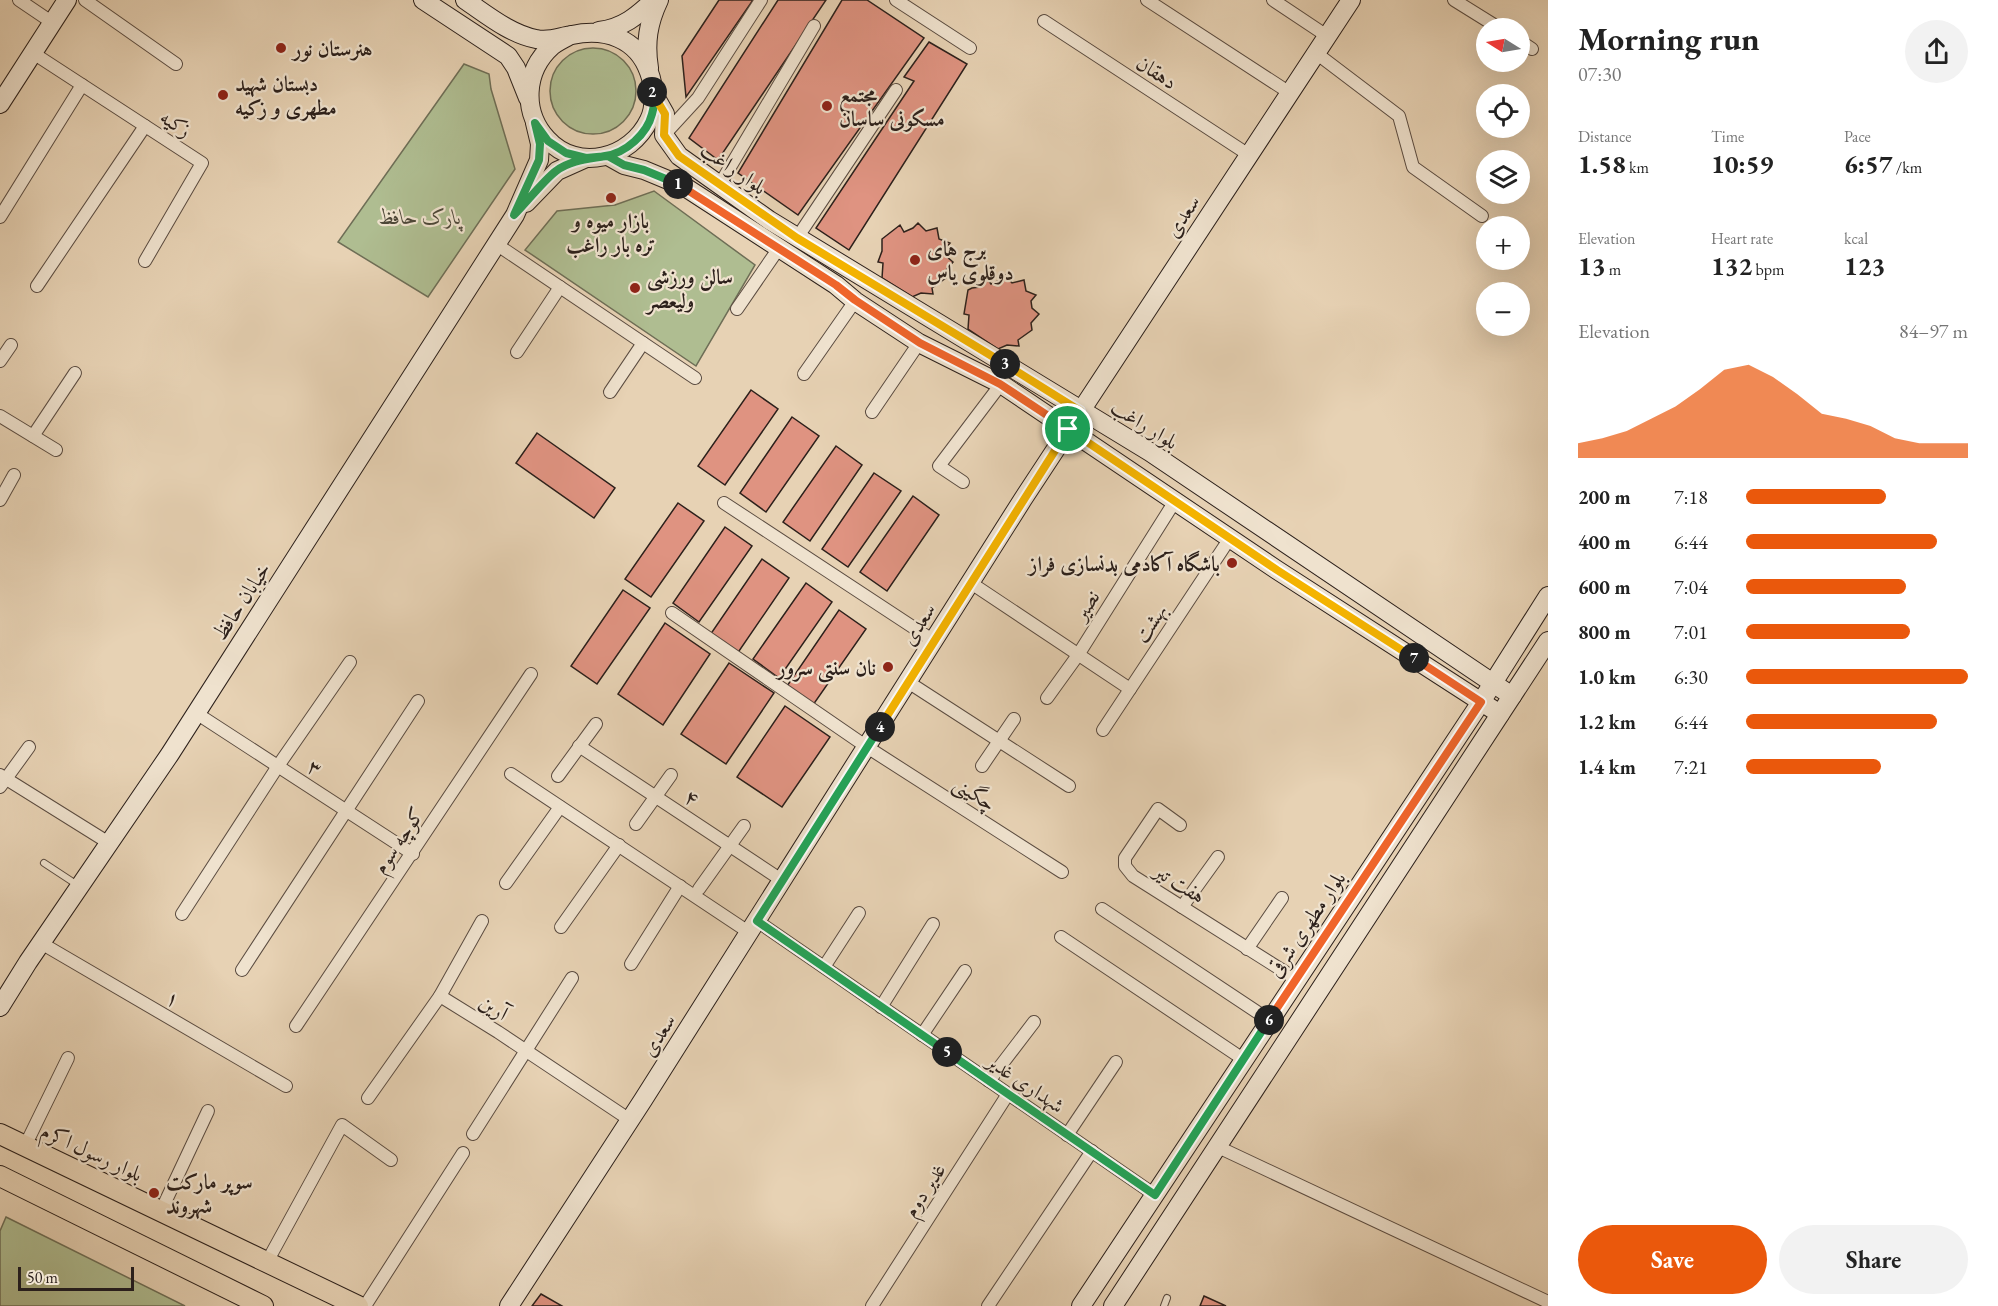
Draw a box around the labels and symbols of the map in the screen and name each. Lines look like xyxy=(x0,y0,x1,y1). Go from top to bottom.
north arrow xyxy=(1476,18,1530,72)
place label: هنرستان نور xyxy=(291,35,373,62)
marker: هنرستان نور xyxy=(274,41,288,55)
street label: دهقان xyxy=(1131,49,1183,95)
place label: دبستان شهید مطهری و زکیه xyxy=(235,70,337,122)
pin: 2 xyxy=(637,77,667,107)
place label: مجتمع مسکونی ساسان xyxy=(839,81,945,132)
marker: دبستان شهید مطهری و زکیه xyxy=(216,88,230,102)
marker: مجتمع مسکونی ساسان xyxy=(820,99,834,113)
street label: زکیه xyxy=(155,103,197,143)
street label: بلوار راغب xyxy=(695,136,772,201)
pin: 1 xyxy=(663,169,693,199)
street label: سعدی xyxy=(1158,190,1206,242)
marker: بازار میوه و تره بار راغب xyxy=(604,191,618,205)
park label: پارک حافظ xyxy=(378,203,464,232)
place label: بازار میوه و تره بار راغب xyxy=(566,207,656,259)
place label: برج های دوقلوی یاس xyxy=(927,235,1014,286)
marker: برج های دوقلوی یاس xyxy=(908,253,922,267)
place label: سالن ورزشی ولیعصر xyxy=(644,263,733,315)
marker: سالن ورزشی ولیعصر xyxy=(628,281,642,295)
pin: 3 xyxy=(990,349,1020,379)
street label: بلوار راغب xyxy=(1106,393,1184,456)
pin xyxy=(1042,403,1093,454)
place label: باشگاه آکادمی بدنسازی فراز xyxy=(1027,550,1220,578)
marker: باشگاه آکادمی بدنسازی فراز xyxy=(1225,556,1239,570)
street label: خیابان حافظ xyxy=(206,557,276,645)
street label: نصیر xyxy=(1065,585,1106,627)
street label: سعدی xyxy=(894,598,942,650)
street label: بهشت xyxy=(1127,598,1173,648)
pin: 7 xyxy=(1399,643,1429,673)
place label: نان سنتی سرور xyxy=(775,654,876,683)
marker: نان سنتی سرور xyxy=(881,660,895,674)
pin: 4 xyxy=(865,712,895,742)
street label: ۳ xyxy=(302,752,328,782)
street label: چگینی xyxy=(947,769,1001,818)
street label: ۴ xyxy=(679,782,705,812)
street label: کوچه سوم xyxy=(366,802,434,881)
street label: هفت تیر xyxy=(1148,856,1211,909)
street label: بلوار مطهری شرقی xyxy=(1261,866,1352,983)
street label: ۱ xyxy=(161,983,185,1013)
street label: آرین xyxy=(474,988,516,1028)
pin: 6 xyxy=(1254,1005,1284,1035)
street label: سعدی xyxy=(634,1009,682,1061)
pin: 5 xyxy=(932,1037,962,1067)
street label: شهداری غدیر xyxy=(980,1046,1070,1120)
street label: بلوار رسول اکرم xyxy=(35,1117,147,1192)
street label: غدیر دوم xyxy=(896,1158,956,1225)
place label: سوپر مارکت شهروند xyxy=(166,1168,253,1220)
marker: سوپر مارکت شهروند xyxy=(147,1186,161,1200)
scale bar xyxy=(18,1264,134,1292)

